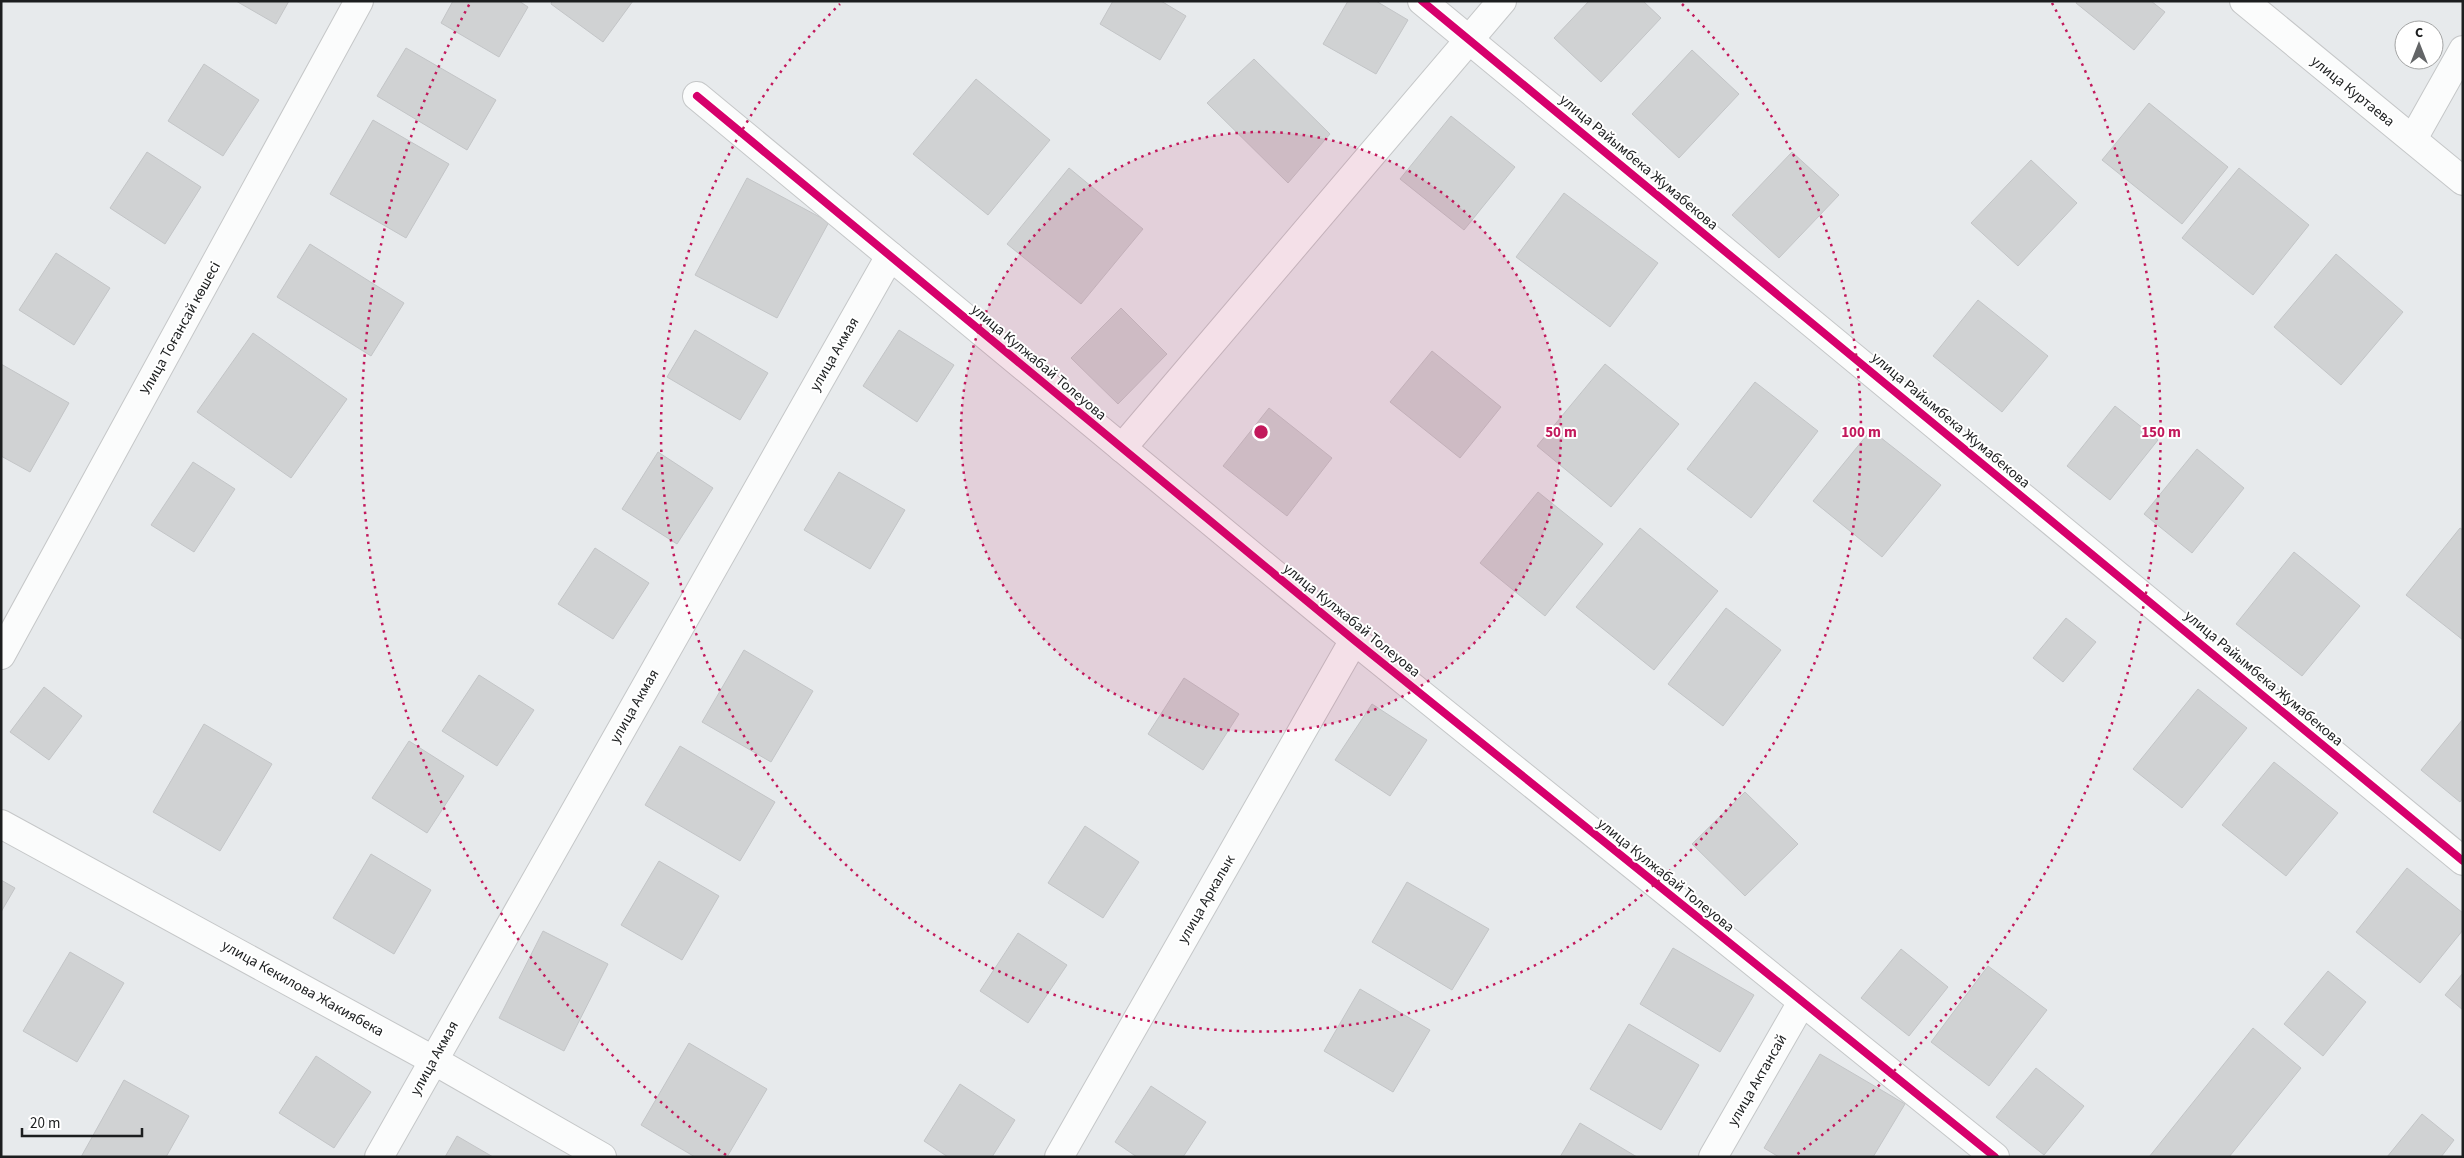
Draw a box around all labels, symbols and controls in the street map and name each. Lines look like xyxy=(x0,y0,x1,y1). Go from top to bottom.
north arrow xyxy=(2394,20,2444,70)
text: С xyxy=(2415,23,2423,43)
street label: улица Куртаева xyxy=(2306,51,2399,132)
street label: улица Райымбека Жумабекова xyxy=(1555,90,1723,235)
street label: Улица Тоғансай көшесі xyxy=(135,258,226,399)
street label: улица Кулжабай Толеуова xyxy=(966,299,1111,425)
street label: улица Акмая xyxy=(805,313,864,395)
street label: улица Райымбека Жумабекова xyxy=(1867,348,2035,493)
text: 50 m xyxy=(1545,422,1577,443)
text: 100 m xyxy=(1841,422,1881,443)
text: 150 m xyxy=(2141,422,2181,443)
centre of rings xyxy=(1252,423,1270,441)
street label: улица Кулжабай Толеуова xyxy=(1279,558,1425,682)
street label: улица Райымбека Жумабекова xyxy=(2180,606,2348,751)
street label: улица Акмая xyxy=(605,665,664,747)
street label: улица Кулжабай Толеуова xyxy=(1593,813,1739,937)
street label: улица Аркалык xyxy=(1173,851,1241,947)
street label: улица Кекилова Жакиябека xyxy=(218,935,388,1042)
street label: улица Акмая xyxy=(405,1017,464,1099)
street label: улица Актансай xyxy=(1723,1030,1792,1130)
scale bar xyxy=(22,1106,142,1138)
text: 20 m xyxy=(30,1113,60,1134)

